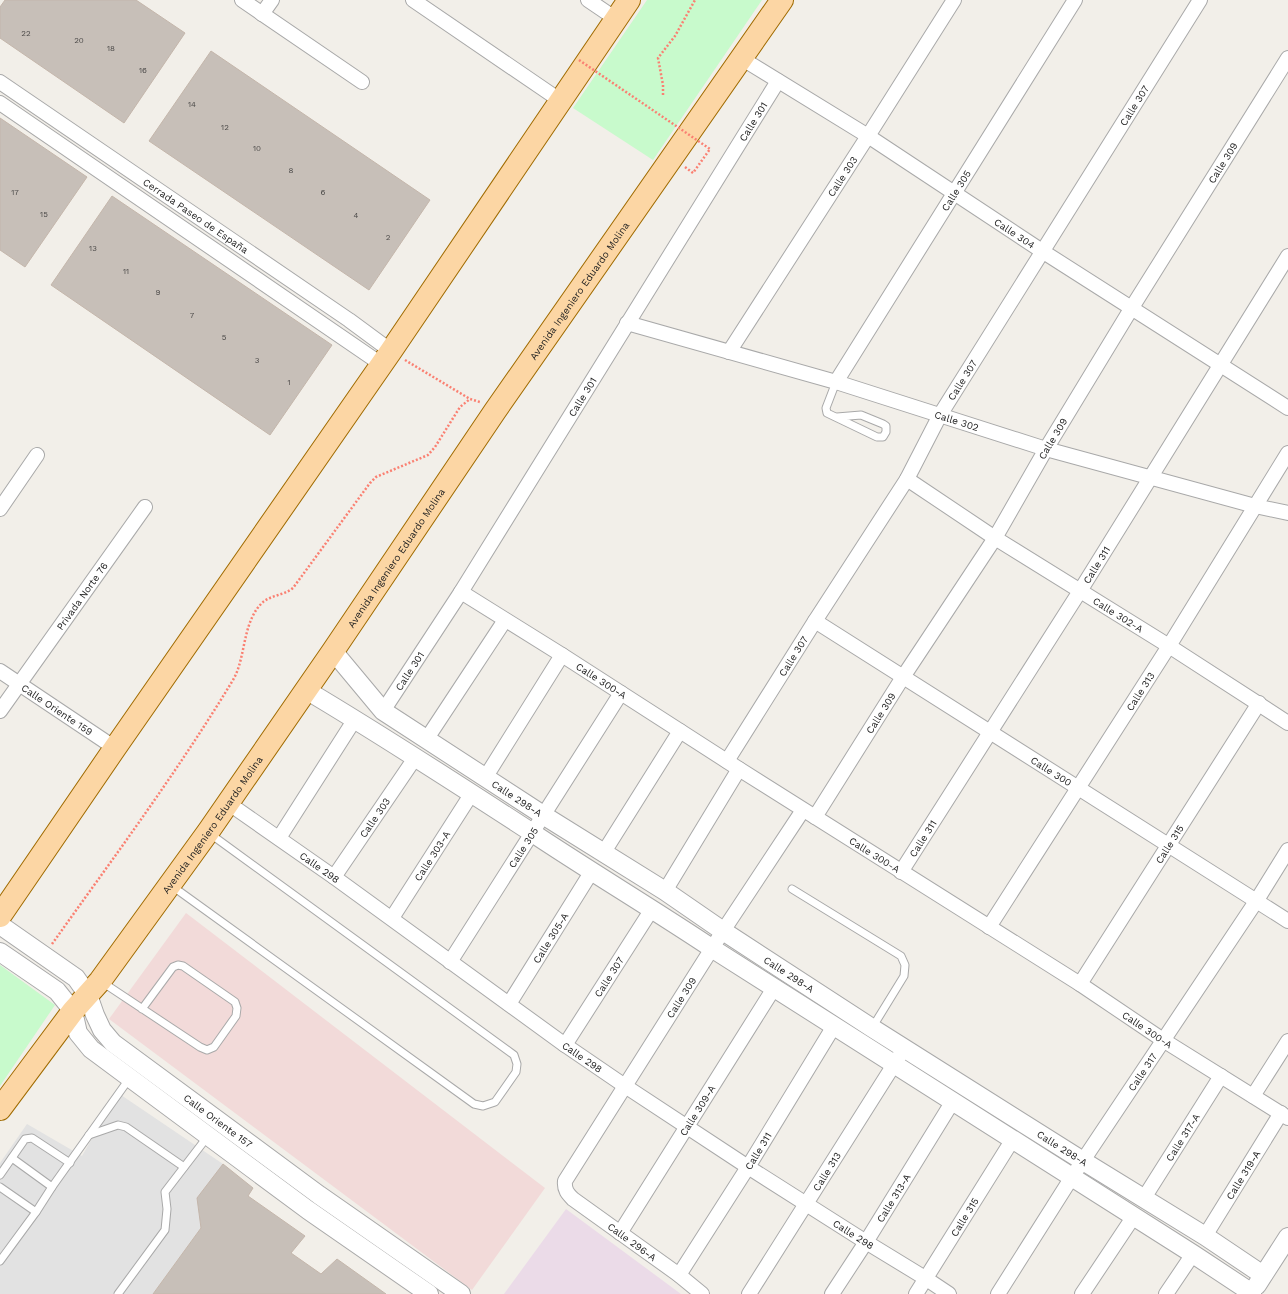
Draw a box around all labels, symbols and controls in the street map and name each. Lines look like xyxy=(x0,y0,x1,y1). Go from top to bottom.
house number: 22 xyxy=(21,29,31,38)
house number: 20 xyxy=(74,36,84,45)
house number: 18 xyxy=(107,44,115,53)
house number: 16 xyxy=(139,66,147,75)
street label: Calle 307 xyxy=(1117,83,1151,127)
house number: 14 xyxy=(188,100,196,109)
street label: Calle 301 xyxy=(737,100,769,143)
house number: 12 xyxy=(221,123,229,132)
street label: Calle 309 xyxy=(1206,140,1239,185)
house number: 10 xyxy=(253,144,261,153)
street label: Calle 303 xyxy=(825,154,859,198)
house number: 8 xyxy=(289,166,294,175)
street label: Calle 305 xyxy=(939,168,973,213)
street label: Cerrada Paseo de España xyxy=(141,176,251,255)
house number: 17 xyxy=(11,188,19,197)
house number: 6 xyxy=(321,188,326,197)
house number: 15 xyxy=(40,210,48,219)
house number: 4 xyxy=(354,211,359,220)
street label: Calle 304 xyxy=(993,216,1037,250)
street label: Avenida Ingeniero Eduardo Molina xyxy=(527,219,631,362)
house number: 2 xyxy=(386,233,391,242)
house number: 13 xyxy=(89,244,97,253)
house number: 11 xyxy=(123,267,129,276)
house number: 9 xyxy=(156,288,161,297)
house number: 7 xyxy=(190,311,195,320)
house number: 5 xyxy=(222,333,227,342)
house number: 3 xyxy=(255,356,260,365)
street label: Calle 307 xyxy=(945,357,979,402)
street label: Calle 301 xyxy=(566,375,598,418)
house number: 1 xyxy=(287,378,291,387)
street label: Calle 302 xyxy=(933,408,980,433)
street label: Calle 309 xyxy=(1036,416,1069,461)
street label: Avenida Ingeniero Eduardo Molina xyxy=(345,486,447,629)
street label: Calle 311 xyxy=(1081,544,1112,585)
street label: Privada Norte 76 xyxy=(54,560,109,632)
street label: Calle 302-A xyxy=(1091,595,1146,634)
street label: Calle 307 xyxy=(776,634,810,678)
street label: Calle 301 xyxy=(393,649,426,692)
street label: Calle 300-A xyxy=(574,660,629,701)
street label: Calle 313 xyxy=(1124,670,1156,712)
street label: Calle Oriente 159 xyxy=(20,682,95,737)
street label: Calle 309 xyxy=(864,690,897,735)
street label: Avenida Ingeniero Eduardo Molina xyxy=(160,754,265,895)
street label: Calle 300 xyxy=(1029,754,1074,788)
street label: Calle 298-A xyxy=(490,778,545,819)
street label: Calle 303 xyxy=(357,795,392,839)
street label: Calle 311 xyxy=(907,818,938,859)
street label: Calle 315 xyxy=(1153,823,1186,865)
street label: Calle 305 xyxy=(506,825,540,869)
street label: Calle 303-A xyxy=(412,828,452,883)
street label: Calle 300-A xyxy=(847,835,902,875)
street label: Calle 298 xyxy=(298,849,342,885)
street label: Calle 305-A xyxy=(530,910,570,965)
street label: Calle 307 xyxy=(592,954,626,999)
street label: Calle 298-A xyxy=(762,954,817,995)
street label: Calle 309 xyxy=(664,975,698,1020)
street label: Calle 300-A xyxy=(1120,1009,1175,1050)
street label: Calle 298 xyxy=(560,1039,605,1074)
street label: Calle 317 xyxy=(1126,1050,1159,1093)
street label: Calle 309-A xyxy=(677,1083,717,1138)
street label: Calle Oriente 157 xyxy=(182,1092,255,1150)
street label: Calle 317-A xyxy=(1163,1111,1202,1163)
street label: Calle 298-A xyxy=(1035,1128,1090,1168)
street label: Calle 311 xyxy=(742,1130,773,1172)
street label: Calle 319-A xyxy=(1224,1148,1262,1201)
street label: Calle 313 xyxy=(810,1150,843,1193)
street label: Calle 313-A xyxy=(874,1171,913,1224)
street label: Calle 315 xyxy=(948,1195,981,1238)
street label: Calle 298 xyxy=(831,1217,876,1251)
street label: Calle 296-A xyxy=(606,1221,659,1264)

